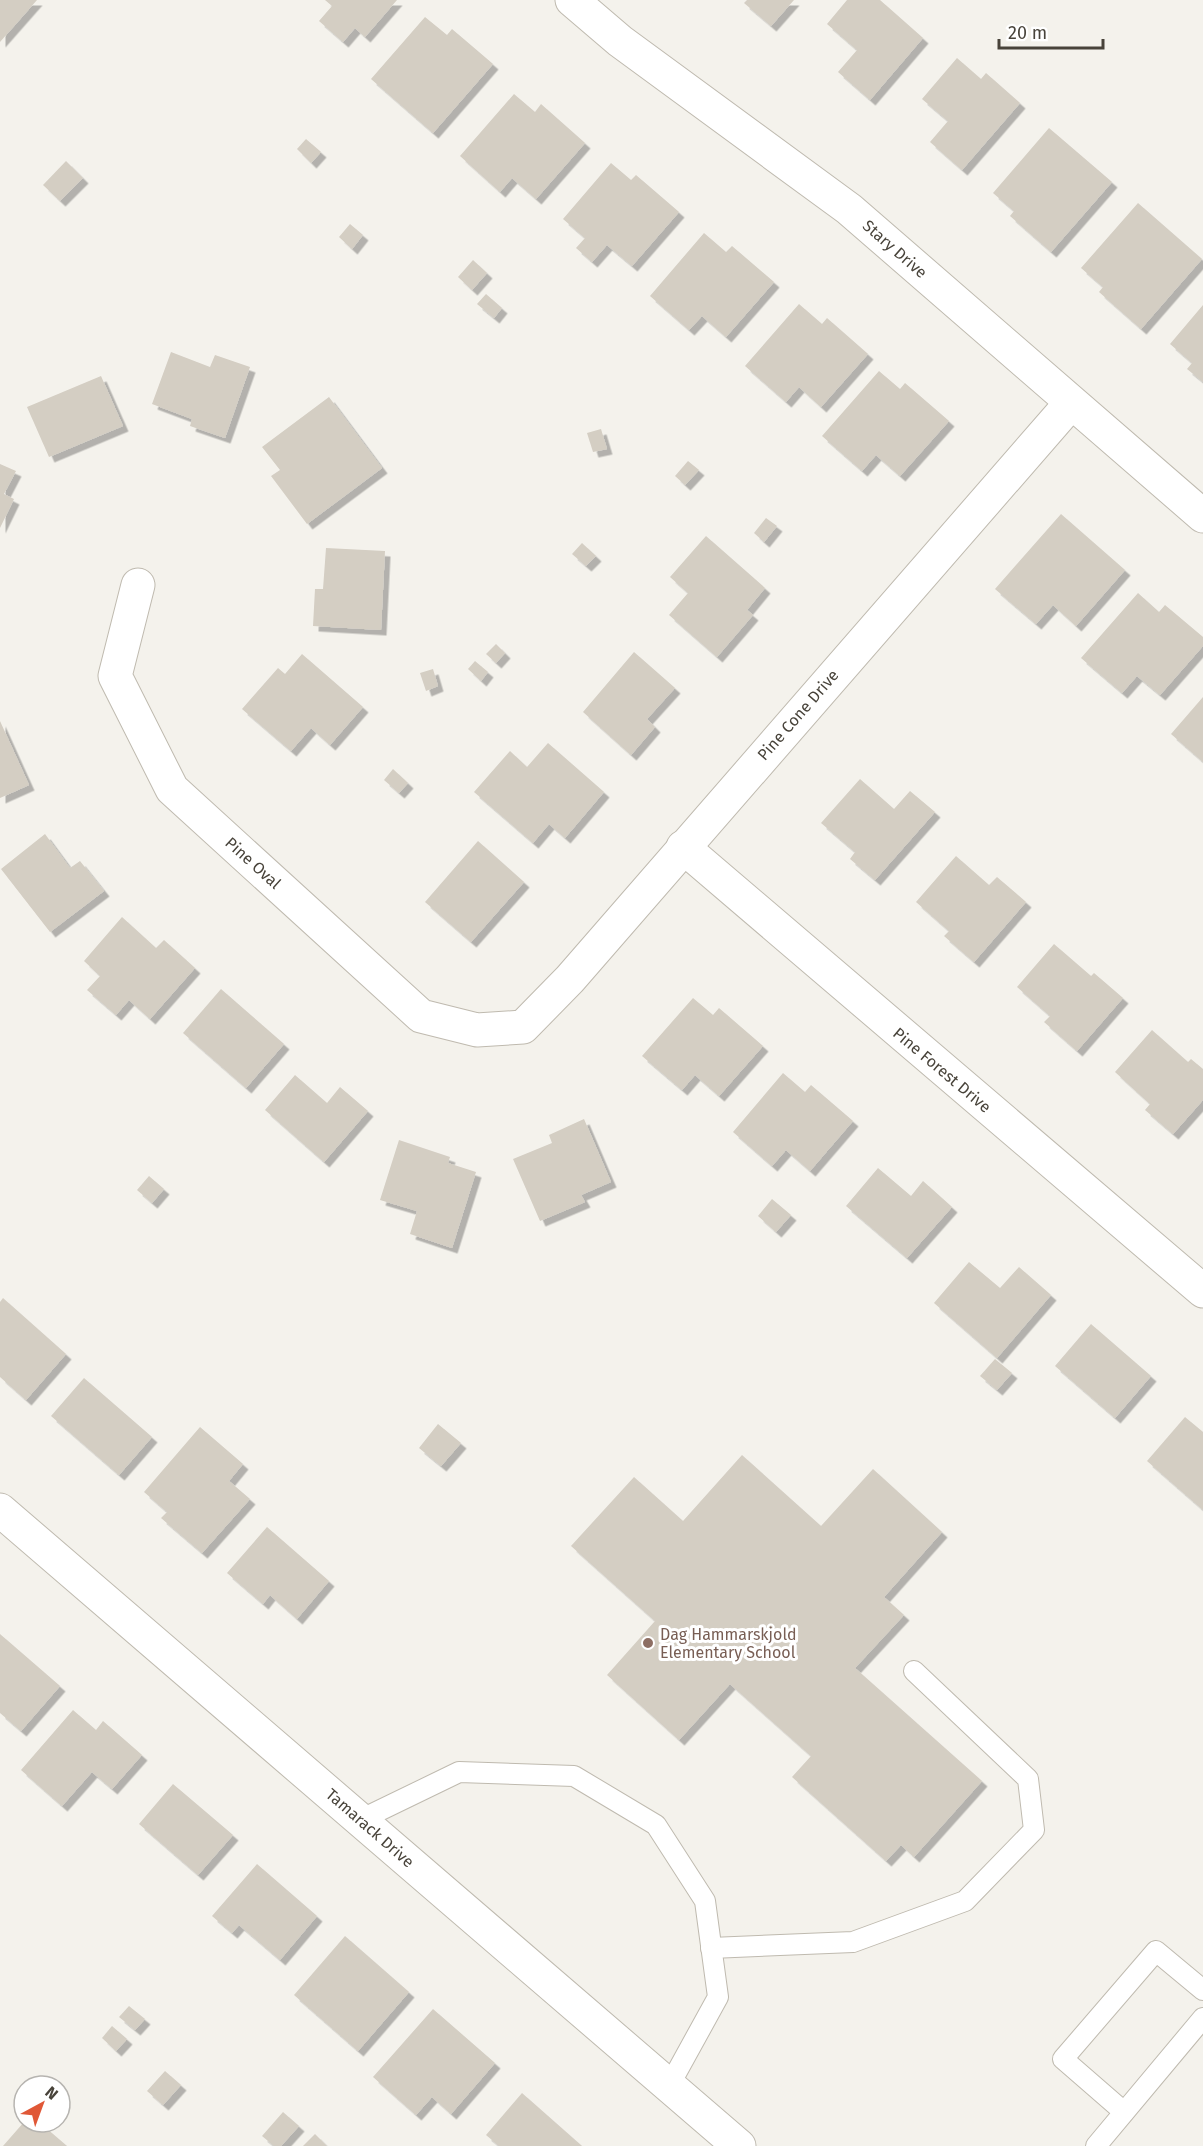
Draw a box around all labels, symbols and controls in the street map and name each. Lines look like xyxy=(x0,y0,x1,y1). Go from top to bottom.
scale bar xyxy=(999,12,1102,50)
text: 20 m xyxy=(1008,22,1047,44)
street label: Stary Drive xyxy=(859,216,931,282)
street label: Pine Cone Drive xyxy=(753,666,843,764)
street label: Pine Oval xyxy=(221,833,285,893)
street label: Pine Forest Drive xyxy=(889,1023,995,1117)
place label: Dag Hammarskjold Elementary School xyxy=(660,1625,797,1662)
marker: Dag Hammarskjold Elementary School xyxy=(641,1636,655,1650)
street label: Tamarack Drive xyxy=(322,1785,418,1871)
north arrow xyxy=(12,2074,72,2134)
text: N xyxy=(41,2082,62,2104)

